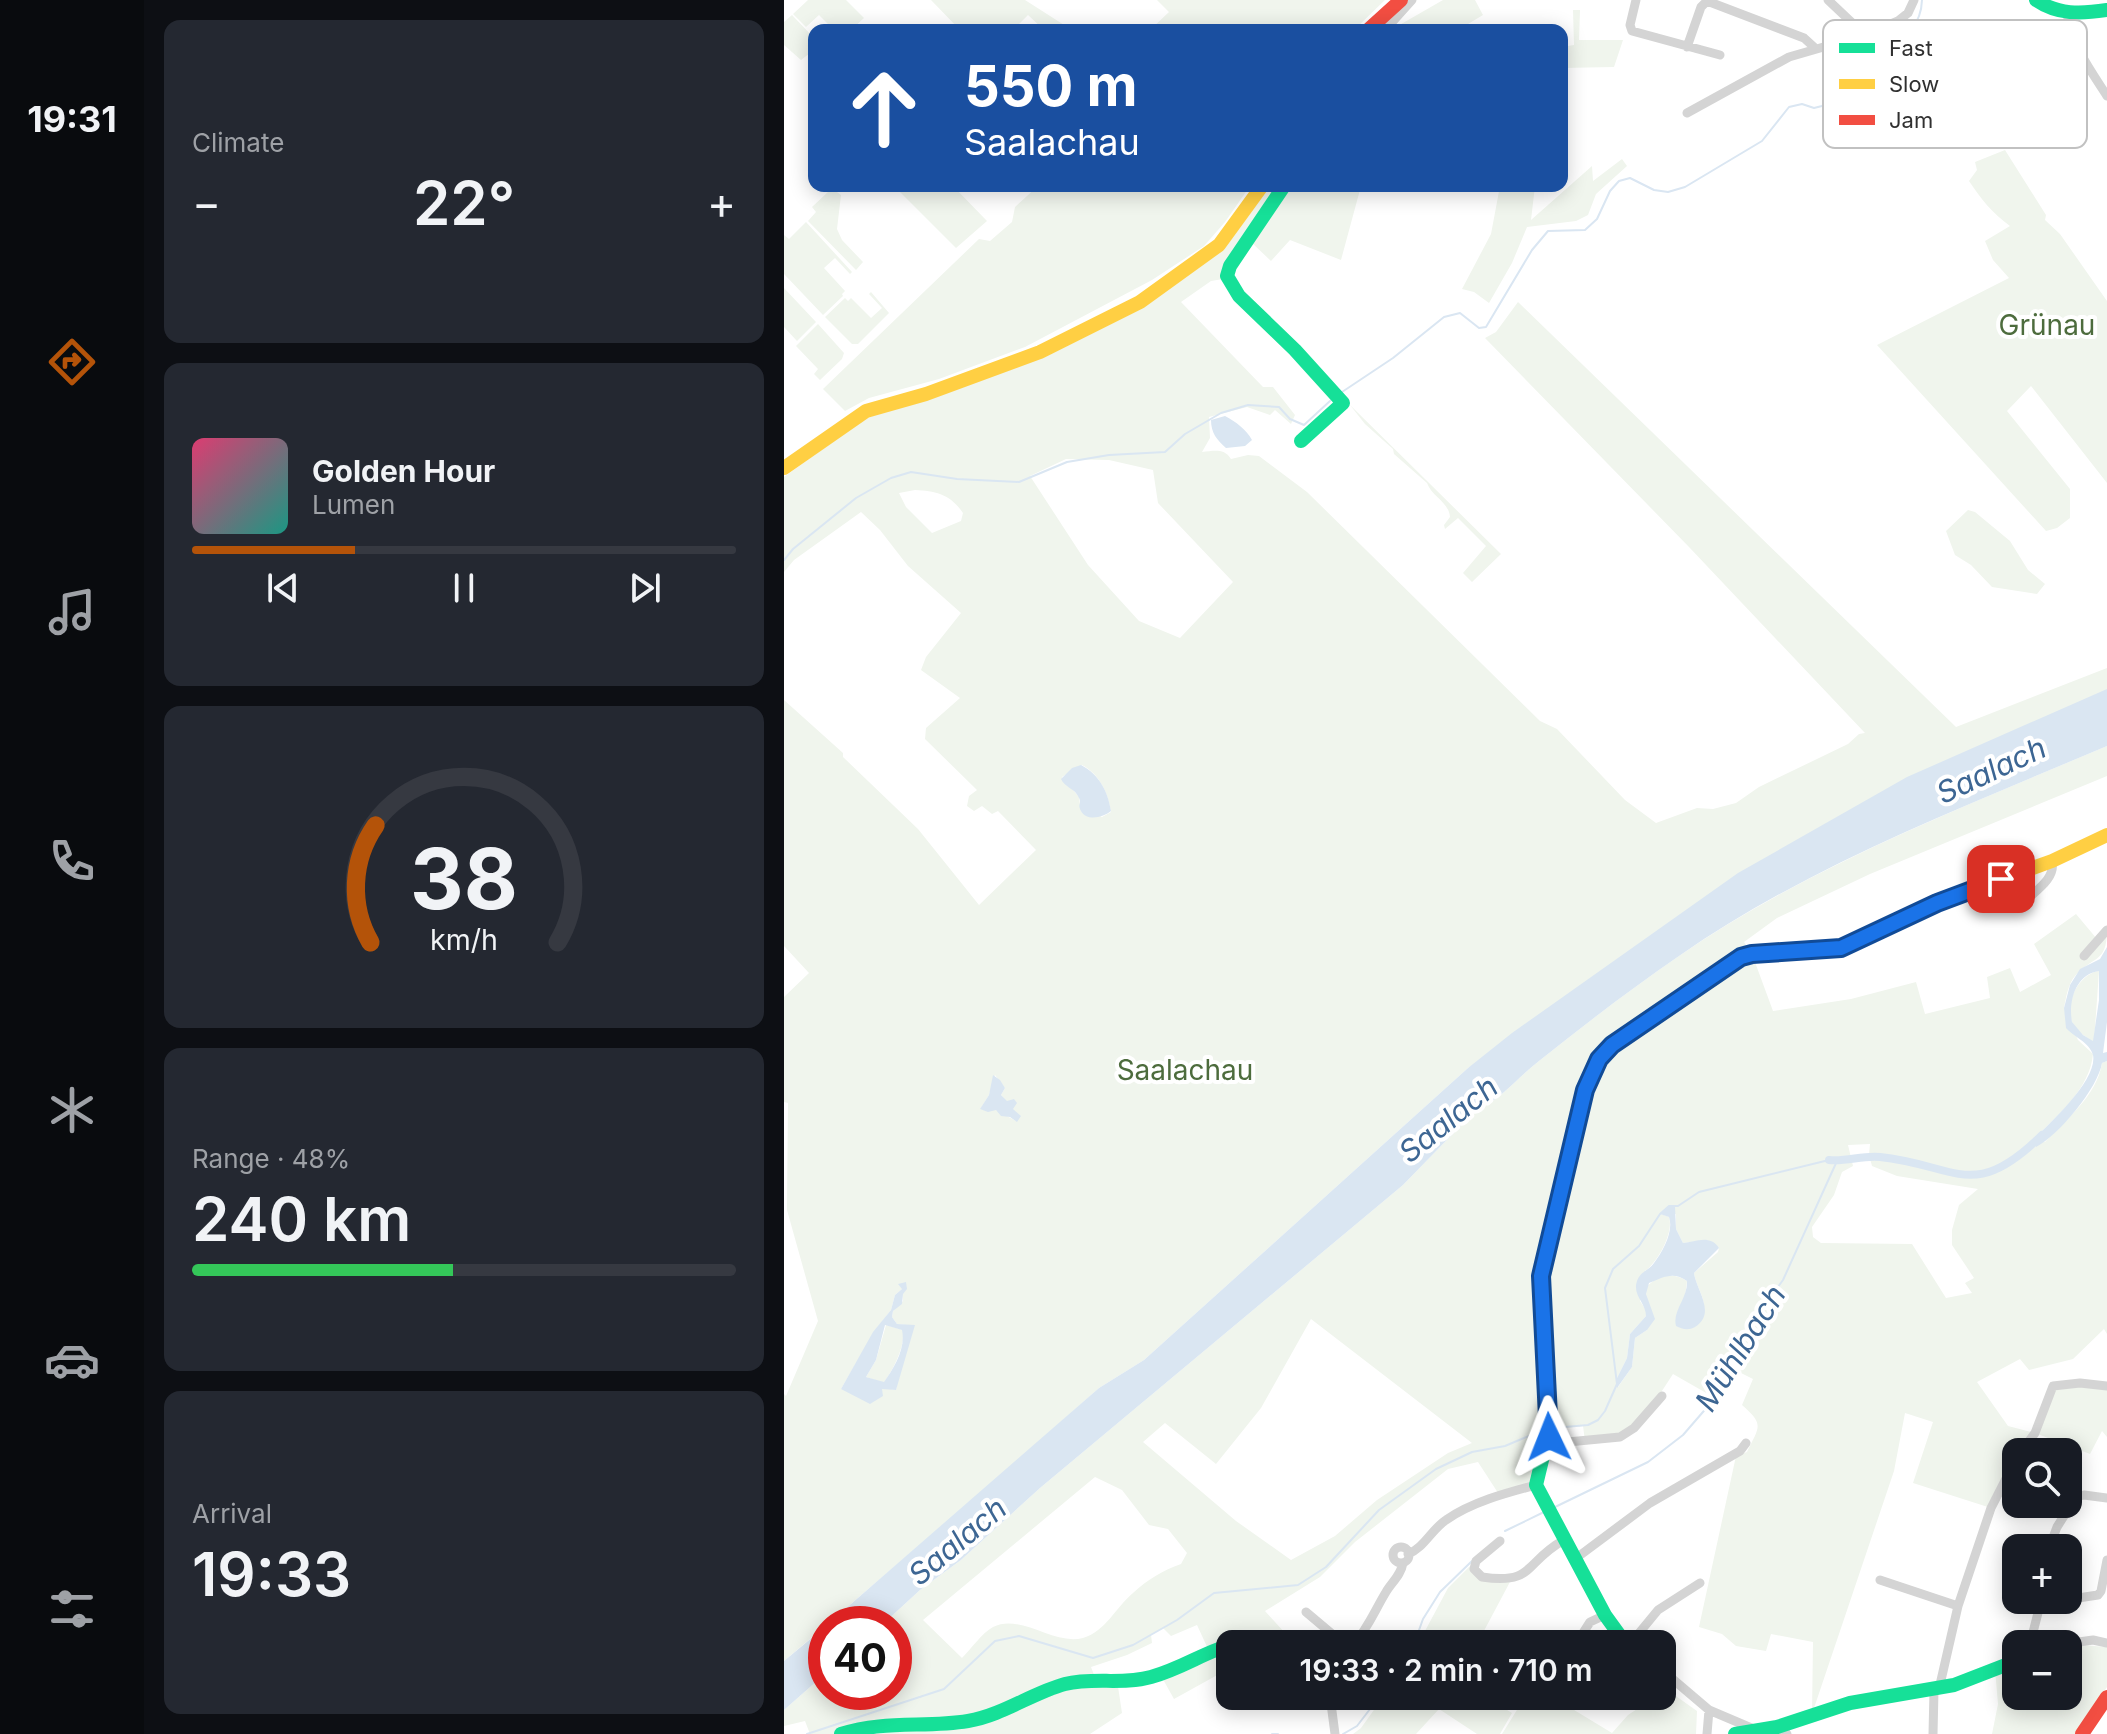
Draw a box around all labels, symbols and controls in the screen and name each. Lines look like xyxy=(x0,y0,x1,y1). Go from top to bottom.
legend xyxy=(1823,20,2087,148)
text: Fast xyxy=(1889,35,1933,61)
text: 550 m xyxy=(964,52,1138,120)
icon: ahead xyxy=(832,56,936,160)
text: Slow xyxy=(1889,71,1939,97)
text: 19:31 xyxy=(27,97,117,141)
text: Jam xyxy=(1889,107,1933,133)
text: Saalachau xyxy=(964,120,1140,164)
text: Climate xyxy=(192,127,284,158)
text: 22° xyxy=(413,167,515,239)
text: − xyxy=(192,176,221,230)
text: + xyxy=(707,176,736,230)
park label: Grünau xyxy=(1999,308,2095,342)
icon: directions xyxy=(44,334,100,390)
text: Golden Hour xyxy=(312,453,495,489)
text: Lumen xyxy=(312,489,395,520)
icon: previous xyxy=(261,566,305,610)
icon: pause xyxy=(442,566,486,610)
icon: next xyxy=(623,566,667,610)
icon: music xyxy=(44,584,100,640)
water label: Saalach xyxy=(1931,729,2051,811)
text: 38 xyxy=(410,828,518,929)
icon: phone xyxy=(44,833,100,889)
pin xyxy=(1967,845,2035,913)
icon: arrive xyxy=(1979,857,2023,901)
text: km/h xyxy=(430,922,498,957)
park label: Saalachau xyxy=(1117,1053,1253,1087)
water label: Saalach xyxy=(1391,1068,1505,1170)
icon: climate xyxy=(44,1082,100,1138)
text: Range · 48% xyxy=(192,1143,350,1174)
text: 240 km xyxy=(192,1183,411,1255)
water label: Mühlbach xyxy=(1687,1278,1793,1418)
icon: car xyxy=(44,1332,100,1388)
position arrow xyxy=(1507,1395,1591,1479)
map controls xyxy=(2002,1438,2082,1710)
button: search xyxy=(2002,1438,2082,1518)
water label: Saalach xyxy=(901,1490,1013,1592)
text: Arrival xyxy=(192,1498,272,1529)
button: + xyxy=(2002,1534,2082,1614)
text: 19:33 xyxy=(192,1538,351,1610)
icon: filters xyxy=(44,1581,100,1637)
speed limit sign: 40 xyxy=(808,1606,912,1710)
button: − xyxy=(2002,1630,2082,1710)
text: 19:33 · 2 min · 710 m xyxy=(1300,1652,1592,1688)

